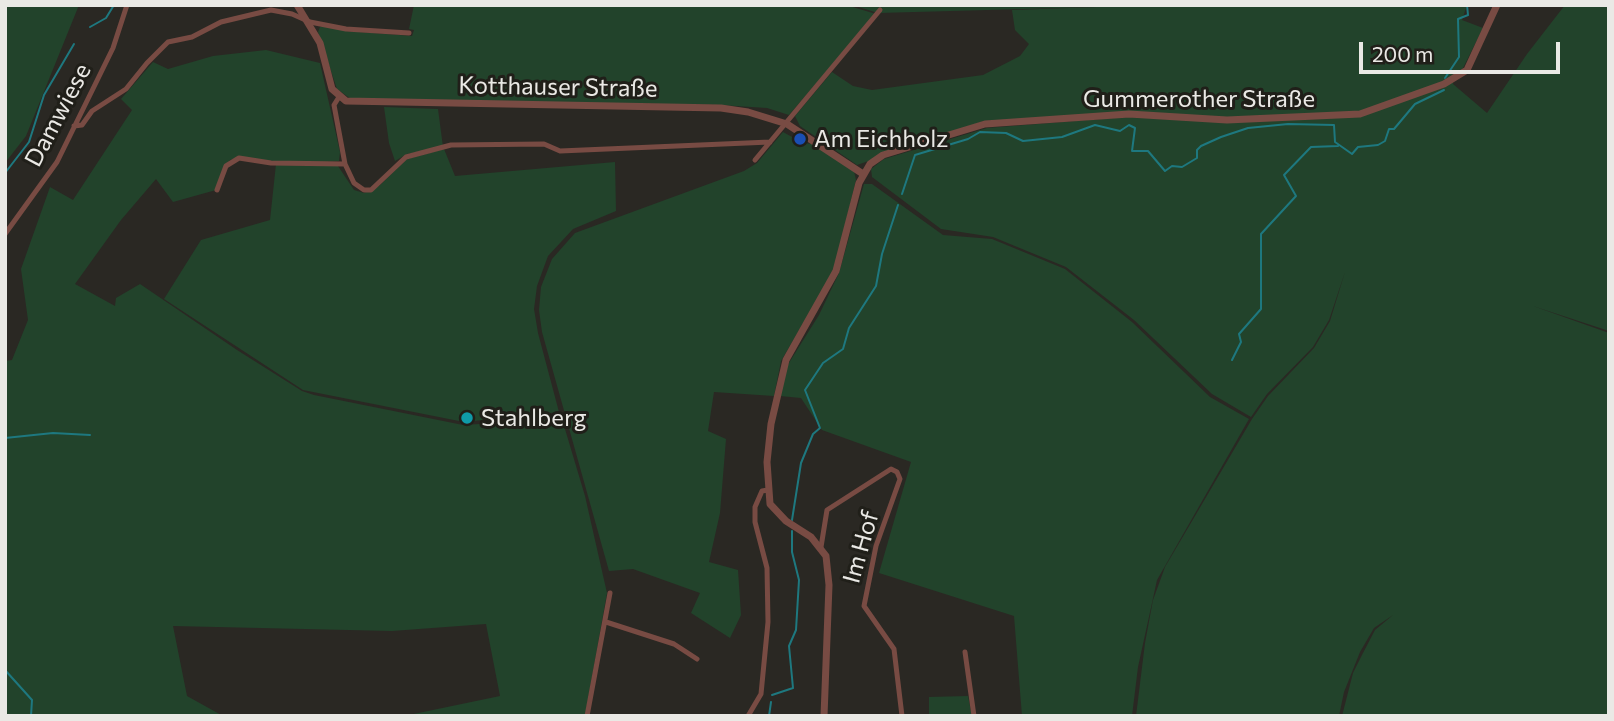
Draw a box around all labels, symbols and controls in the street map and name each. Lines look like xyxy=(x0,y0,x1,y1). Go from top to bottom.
scale bar xyxy=(1362,28,1563,72)
text: 200 m xyxy=(1372,41,1433,66)
street label: Damwiese xyxy=(19,59,97,171)
street label: Kotthauser Straße xyxy=(458,71,658,103)
street label: Gummerother Straße xyxy=(1083,85,1315,113)
place label: Am Eichholz xyxy=(814,125,948,153)
marker: Am Eichholz xyxy=(792,131,808,147)
place label: Stahlberg xyxy=(481,404,587,432)
marker: Stahlberg xyxy=(459,410,475,426)
street label: Im Hof xyxy=(837,508,885,586)

